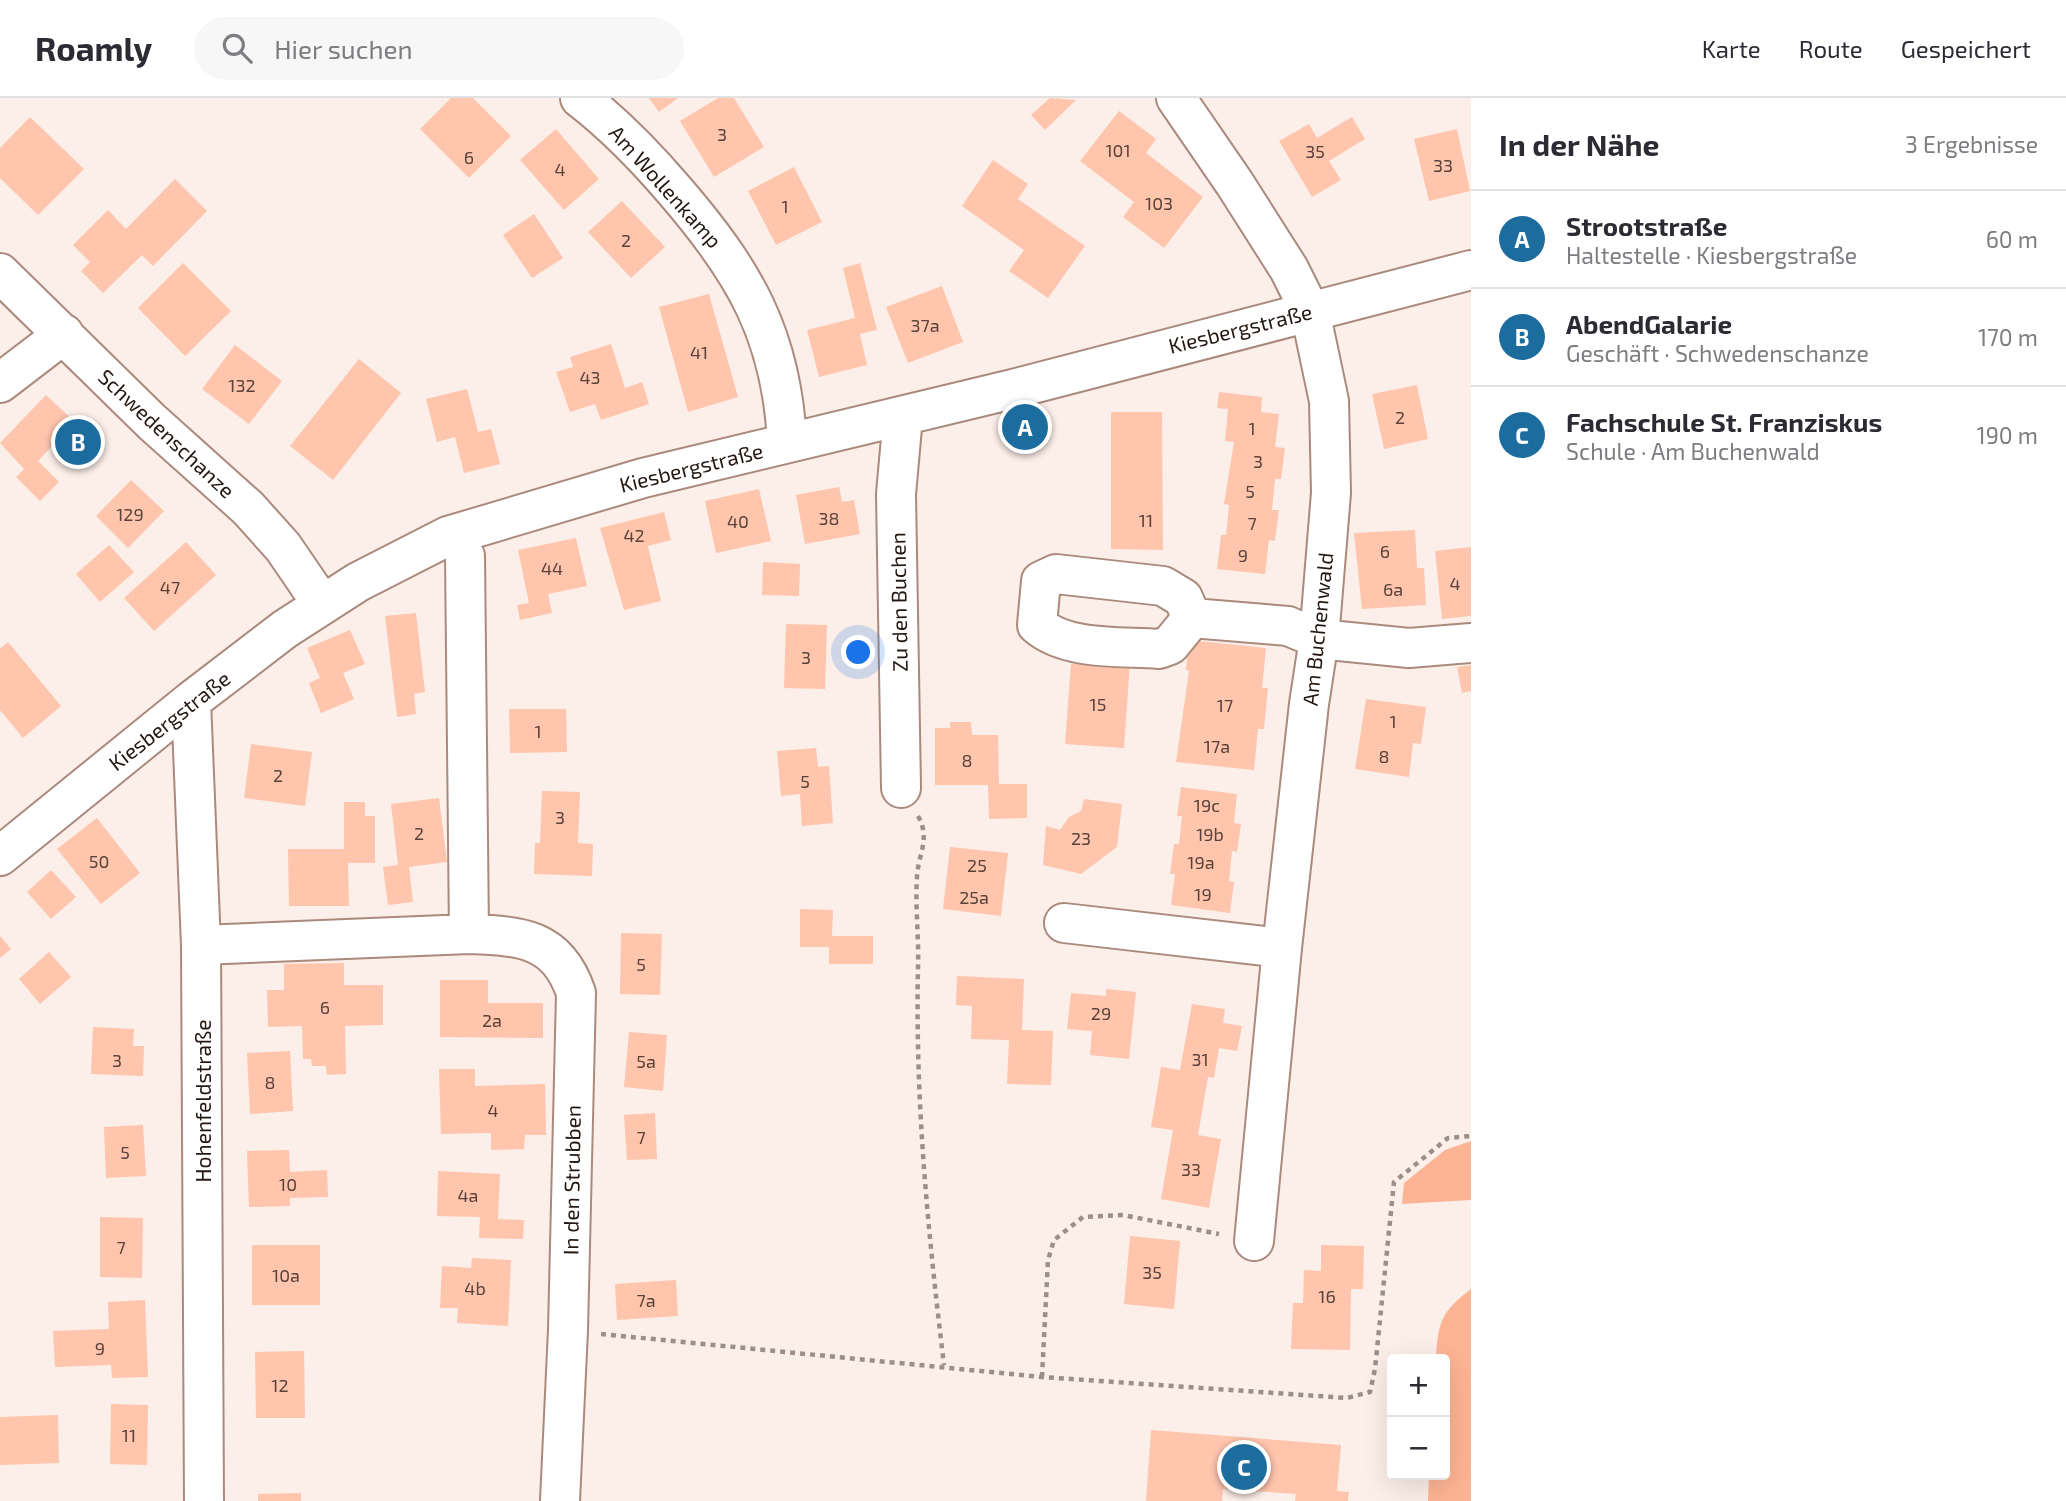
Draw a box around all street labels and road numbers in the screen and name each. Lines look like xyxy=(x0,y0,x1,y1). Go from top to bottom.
street label: Am Wollenkamp xyxy=(604,120,728,252)
street label: Kiesbergstraße xyxy=(1166,298,1314,358)
street label: Schwedenschanze xyxy=(94,363,240,503)
street label: Kiesbergstraße xyxy=(617,437,765,497)
street label: Zu den Buchen xyxy=(884,532,912,672)
street label: Am Buchenwald xyxy=(1297,551,1337,707)
street label: Kiesbergstraße xyxy=(103,665,235,775)
street label: Hohenfeldstraße xyxy=(190,1019,215,1183)
street label: In den Strubben xyxy=(557,1105,585,1255)

